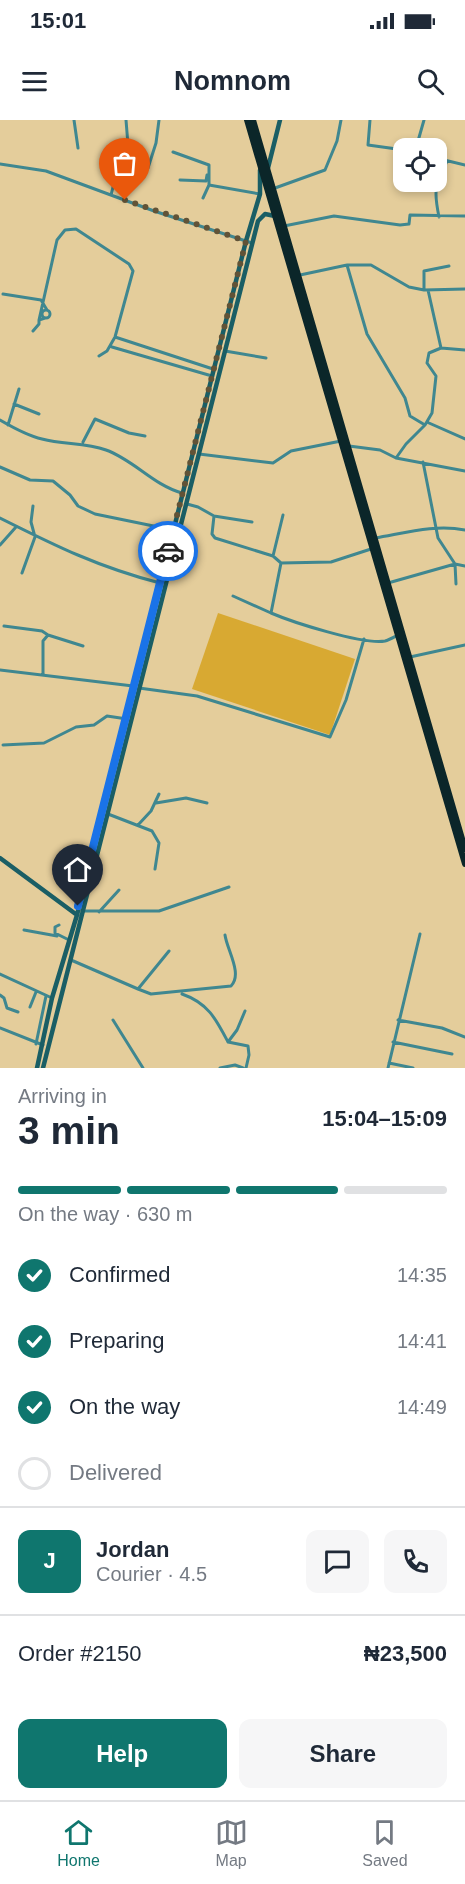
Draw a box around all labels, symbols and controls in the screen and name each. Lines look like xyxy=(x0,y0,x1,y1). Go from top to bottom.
text: 15:01 xyxy=(30,8,86,33)
icon: menu xyxy=(18,65,51,98)
icon: search xyxy=(414,65,447,98)
text: Nomnom xyxy=(174,66,291,96)
pin xyxy=(99,138,150,200)
map controls xyxy=(393,138,447,192)
button: locate xyxy=(393,138,447,192)
icon: bag xyxy=(108,147,141,180)
courier xyxy=(138,521,198,581)
icon: car xyxy=(152,535,185,568)
pin xyxy=(52,844,103,906)
icon: home xyxy=(61,853,94,886)
text: Arriving in xyxy=(18,1085,107,1107)
text: 15:04–15:09 xyxy=(322,1106,447,1131)
text: 3 min xyxy=(18,1109,120,1152)
text: On the way · 630 m xyxy=(18,1203,193,1225)
icon: check xyxy=(18,1259,51,1292)
text: Confirmed xyxy=(69,1262,170,1287)
text: 14:35 xyxy=(397,1264,447,1286)
icon: check xyxy=(18,1325,51,1358)
text: Preparing xyxy=(69,1328,164,1353)
text: 14:41 xyxy=(397,1330,447,1352)
icon: check xyxy=(18,1391,51,1424)
text: On the way xyxy=(69,1394,180,1419)
text: 14:49 xyxy=(397,1396,447,1418)
text: Delivered xyxy=(69,1460,162,1485)
button: chat xyxy=(306,1530,369,1593)
button: phone xyxy=(384,1530,447,1593)
text: Jordan xyxy=(96,1537,169,1562)
text: J xyxy=(43,1548,56,1573)
text: Courier · 4.5 xyxy=(96,1563,207,1585)
text: Order #2150 xyxy=(18,1641,142,1666)
text: ₦23,500 xyxy=(364,1641,447,1666)
button: Help xyxy=(18,1719,227,1788)
button: Share xyxy=(239,1719,447,1788)
tab: Home xyxy=(57,1816,100,1870)
tab: Map xyxy=(215,1816,248,1870)
tab: Saved xyxy=(362,1816,408,1870)

